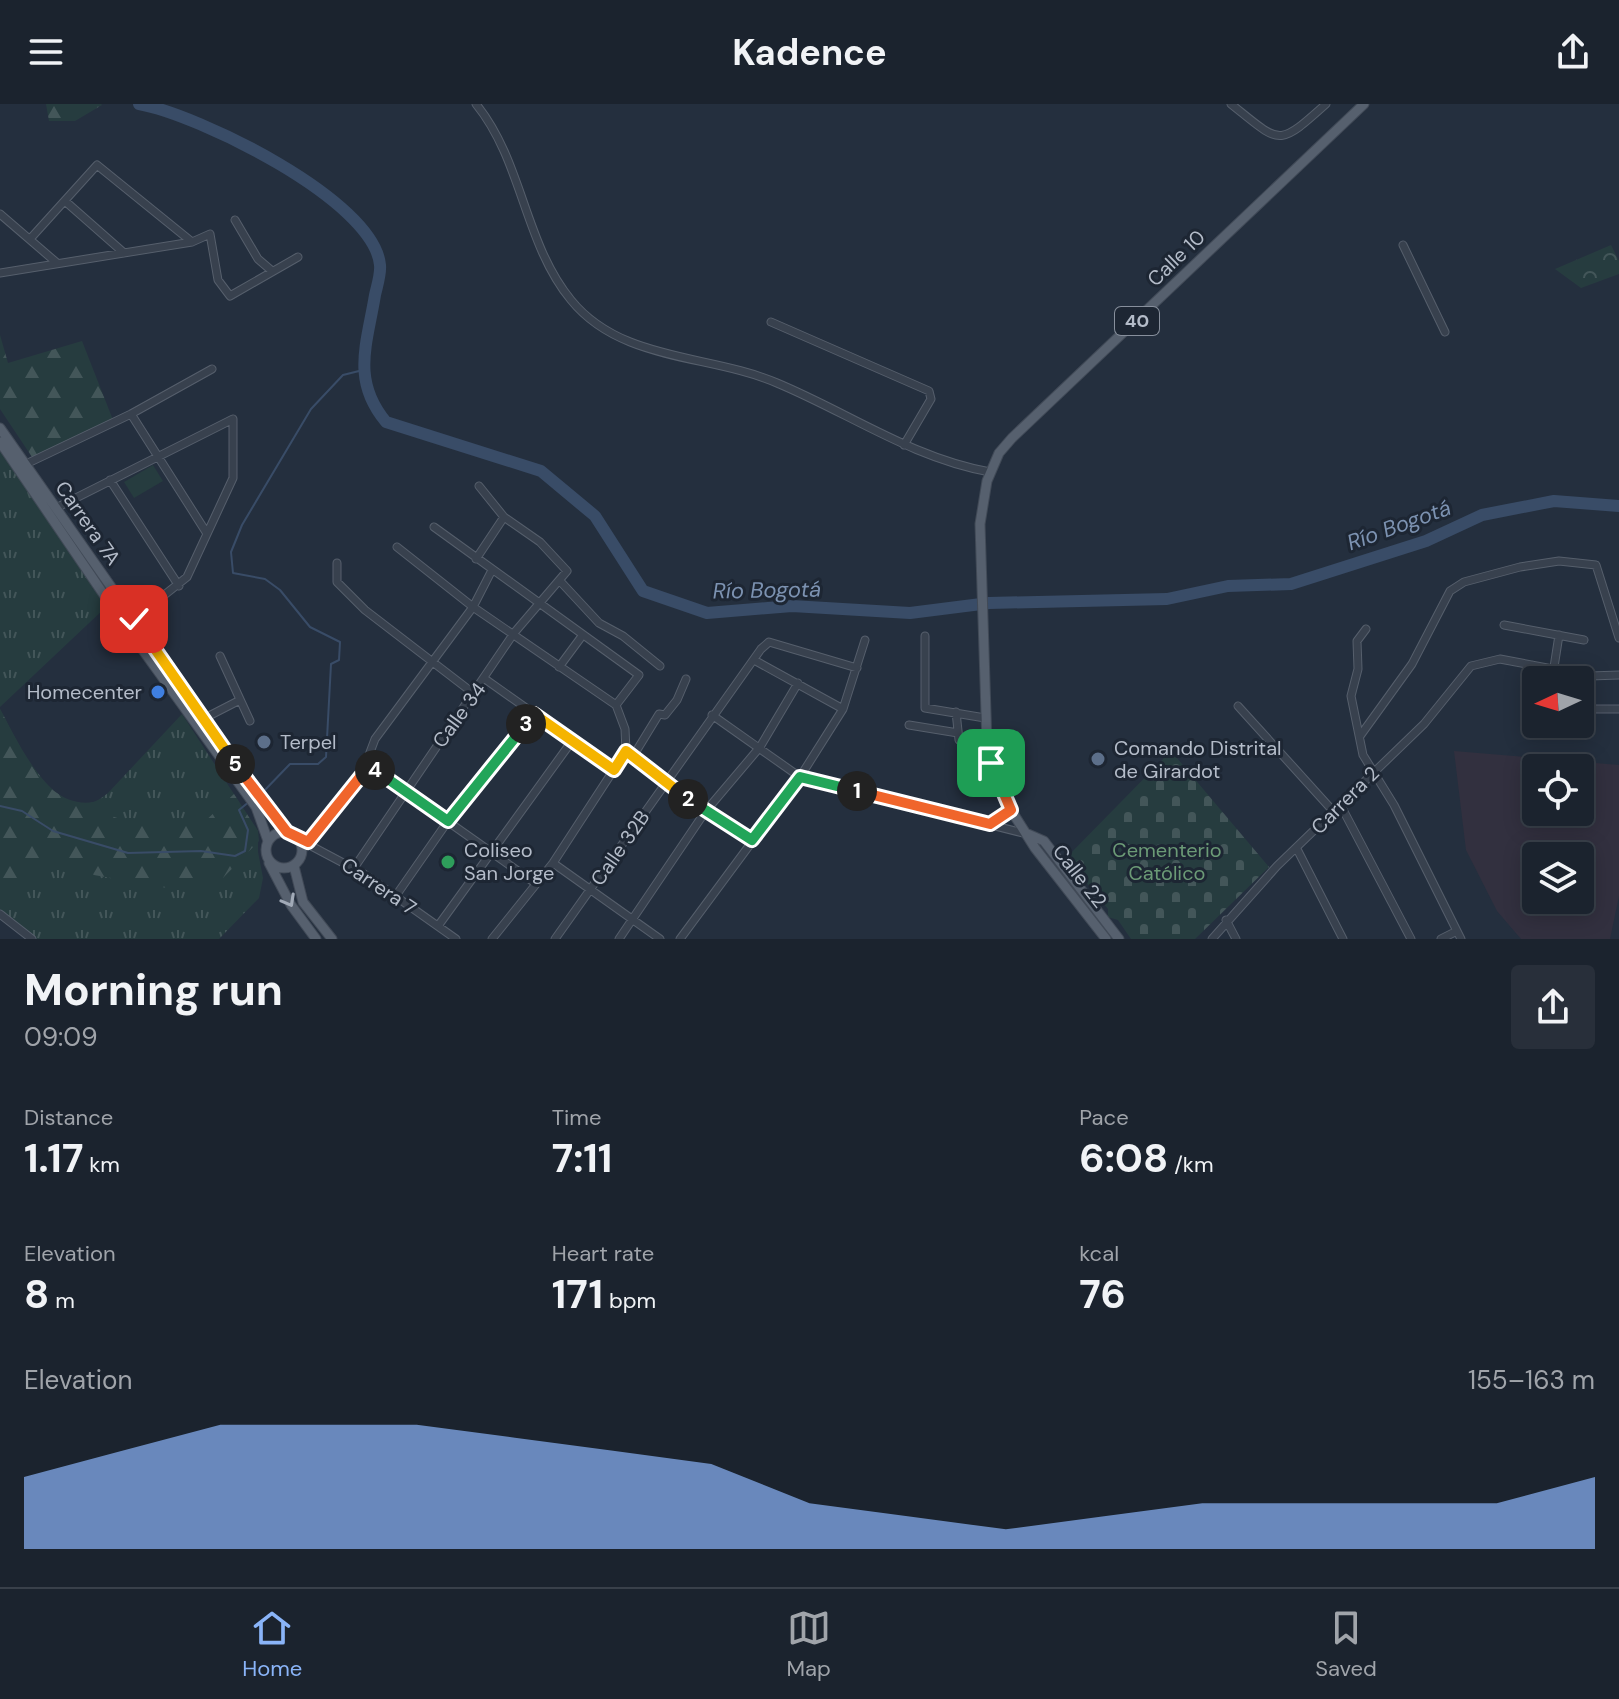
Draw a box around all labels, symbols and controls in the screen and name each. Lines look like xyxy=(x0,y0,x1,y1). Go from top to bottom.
text: Kadence xyxy=(732,29,887,76)
icon: menu xyxy=(24,30,68,74)
icon: share xyxy=(1551,30,1595,74)
street label: Calle 10 xyxy=(1142,224,1210,292)
road number: 40 xyxy=(1115,307,1159,335)
street label: Carrera 7A xyxy=(50,476,126,570)
water label: Río Bogotá xyxy=(1343,493,1455,557)
water label: Río Bogotá xyxy=(712,575,822,605)
pin xyxy=(100,585,168,653)
icon: check xyxy=(112,597,156,641)
north arrow xyxy=(1522,666,1594,738)
map controls xyxy=(1522,666,1594,914)
street label: Calle 34 xyxy=(427,677,491,753)
place label: Homecenter xyxy=(27,679,142,705)
marker: Homecenter xyxy=(149,683,167,701)
pin: 3 xyxy=(506,704,546,744)
text: 3 xyxy=(519,709,533,738)
place label: Terpel xyxy=(280,729,337,755)
pin xyxy=(957,729,1025,797)
marker: Terpel xyxy=(255,733,273,751)
place label: Comando Distrital de Girardot xyxy=(1114,735,1281,784)
icon: arrive xyxy=(969,741,1013,785)
pin: 5 xyxy=(215,744,255,784)
text: 5 xyxy=(228,749,242,778)
pin: 4 xyxy=(355,750,395,790)
marker: Comando Distrital de Girardot xyxy=(1089,750,1107,768)
button: locate xyxy=(1522,754,1594,826)
text: 4 xyxy=(368,755,382,784)
street label: Carrera 2 xyxy=(1305,760,1385,840)
pin: 1 xyxy=(837,771,877,811)
text: 1 xyxy=(853,776,861,805)
pin: 2 xyxy=(668,779,708,819)
text: 2 xyxy=(682,784,694,813)
street label: Calle 32B xyxy=(585,805,655,891)
place label: Coliseo San Jorge xyxy=(464,837,554,886)
park label: Cementerio Católico xyxy=(1112,837,1222,886)
street label: Calle 22 xyxy=(1047,839,1113,913)
button: layers xyxy=(1522,842,1594,914)
street label: Carrera 7 xyxy=(336,851,422,921)
marker: Coliseo San Jorge xyxy=(439,853,457,871)
one-way arrow xyxy=(279,893,295,907)
text: Morning run xyxy=(24,961,283,1019)
button: share xyxy=(1511,965,1595,1049)
text: 09:09 xyxy=(24,1020,97,1054)
text: Distance xyxy=(24,1103,113,1132)
text: Time xyxy=(552,1103,601,1132)
text: Pace xyxy=(1079,1103,1129,1132)
text: 1.17 xyxy=(24,1132,83,1184)
text: 7:11 xyxy=(552,1132,612,1184)
text: 6:08 xyxy=(1079,1132,1168,1184)
text: km xyxy=(83,1150,120,1179)
text: /km xyxy=(1168,1150,1214,1179)
text: Elevation xyxy=(24,1239,116,1268)
text: Heart rate xyxy=(552,1239,654,1268)
text: kcal xyxy=(1079,1239,1119,1268)
text: 8 xyxy=(24,1268,49,1320)
text: 171 xyxy=(552,1268,603,1320)
text: 76 xyxy=(1079,1268,1126,1320)
text: m xyxy=(49,1286,75,1315)
text: bpm xyxy=(603,1286,656,1315)
text: Elevation xyxy=(24,1363,132,1397)
text: 155–163 m xyxy=(1468,1363,1595,1397)
tab: Home xyxy=(242,1606,302,1683)
tab: Map xyxy=(787,1606,831,1683)
tab: Saved xyxy=(1315,1606,1377,1683)

